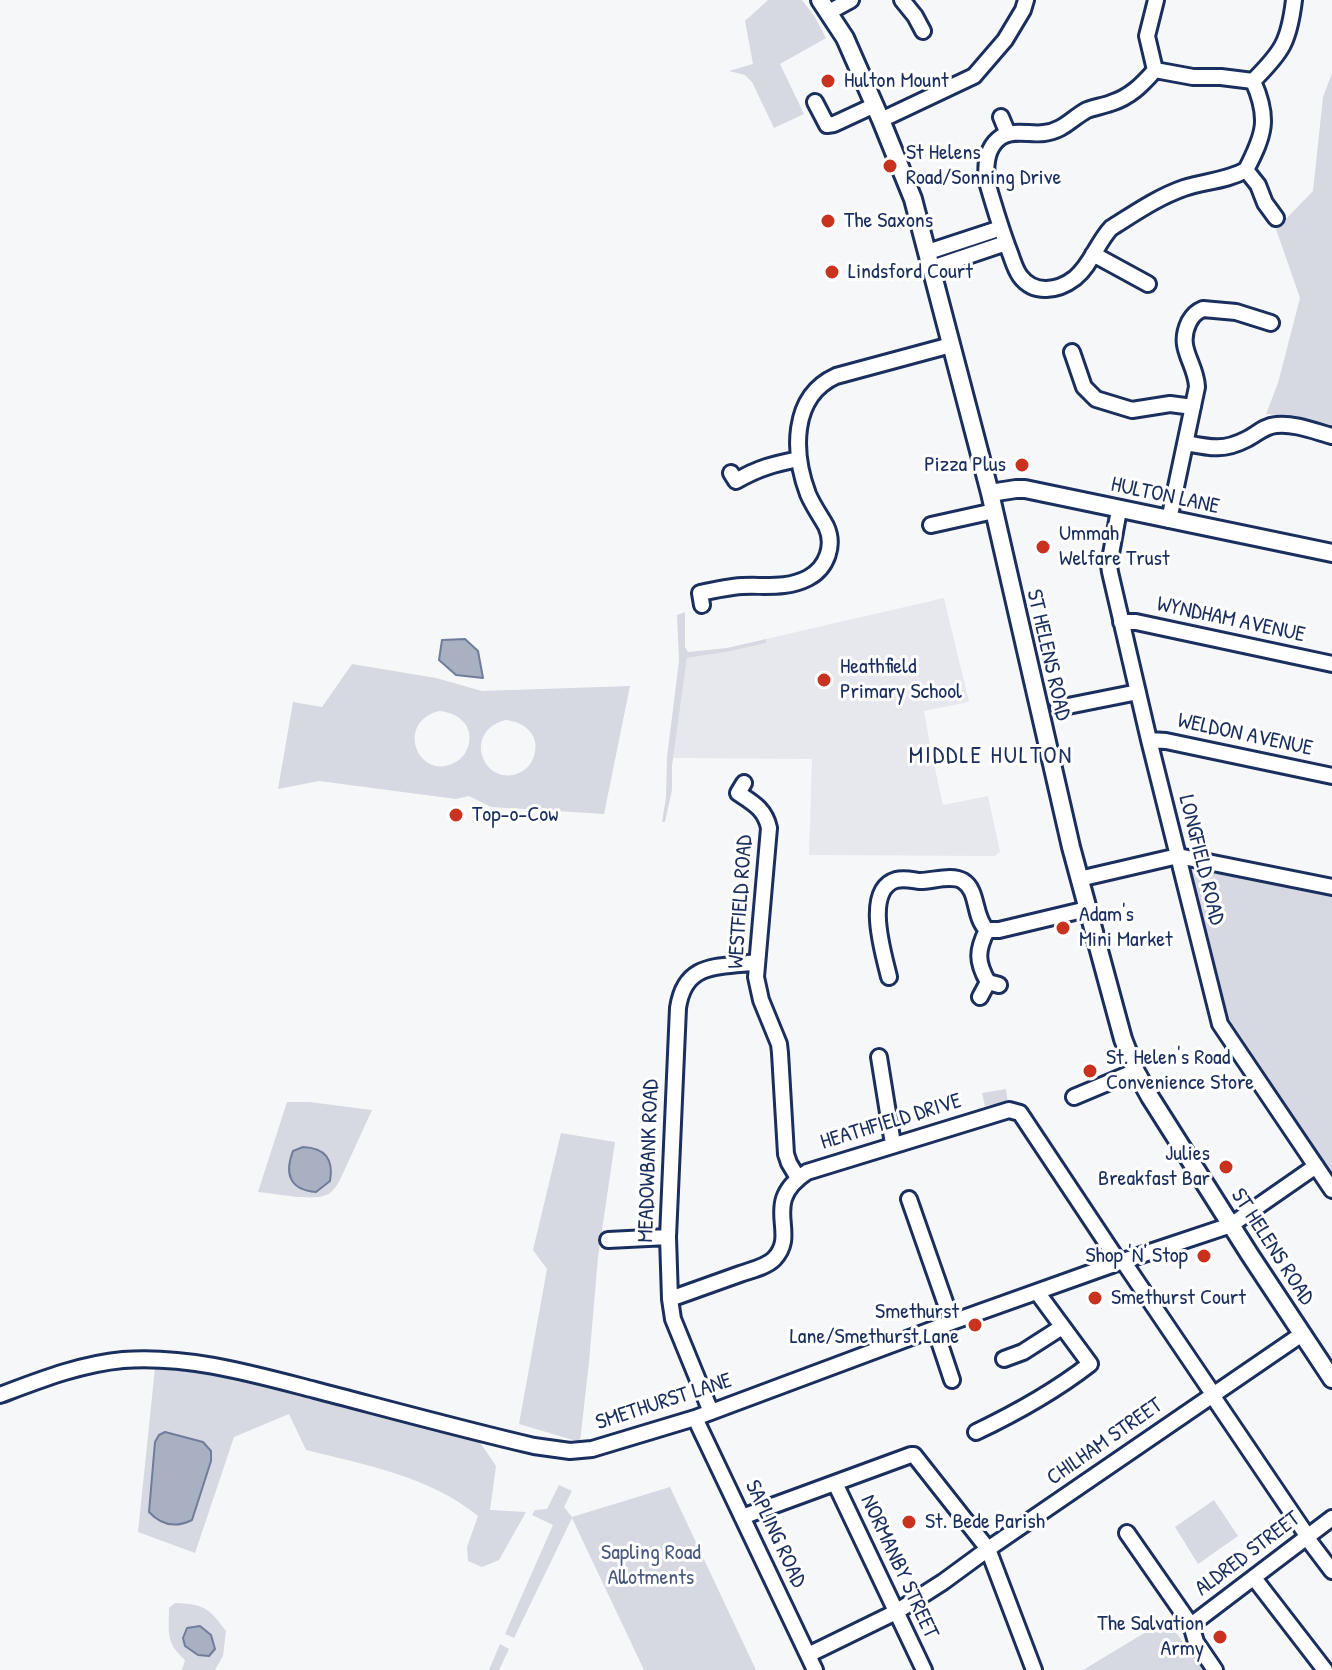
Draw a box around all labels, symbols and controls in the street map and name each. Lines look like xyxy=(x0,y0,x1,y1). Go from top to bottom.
place label: Hulton Mount xyxy=(844,68,949,94)
marker: Hulton Mount xyxy=(819,72,837,90)
place label: St Helens Road/Sonning Drive xyxy=(906,140,1061,192)
marker: St Helens Road/Sonning Drive xyxy=(881,157,899,175)
place label: The Saxons xyxy=(844,208,933,234)
marker: The Saxons xyxy=(819,212,837,230)
place label: Lindsford Court xyxy=(848,259,973,285)
marker: Lindsford Court xyxy=(823,263,841,281)
place label: Pizza Plus xyxy=(924,452,1006,478)
marker: Pizza Plus xyxy=(1013,456,1031,474)
street label: HULTON LANE xyxy=(1108,472,1222,520)
place label: Ummah Welfare Trust xyxy=(1059,521,1170,572)
marker: Ummah Welfare Trust xyxy=(1034,538,1052,556)
street label: ST HELENS ROAD xyxy=(1020,587,1076,723)
street label: WYNDHAM AVENUE xyxy=(1154,591,1308,649)
place label: Heathfield Primary School xyxy=(840,654,962,706)
marker: Heathfield Primary School xyxy=(815,671,833,689)
street label: WELDON AVENUE xyxy=(1175,708,1315,762)
district label: MIDDLE HULTON xyxy=(909,743,1073,771)
street label: LONGFIELD ROAD xyxy=(1172,792,1230,928)
place label: Top-o-Cow xyxy=(472,802,558,828)
marker: Top-o-Cow xyxy=(447,806,465,824)
street label: WESTFIELD ROAD xyxy=(723,834,759,970)
place label: Adam's Mini Market xyxy=(1079,902,1173,954)
marker: Adam's Mini Market xyxy=(1054,919,1072,937)
place label: St. Helen's Road Convenience Store xyxy=(1106,1045,1254,1096)
marker: St. Helen's Road Convenience Store xyxy=(1081,1062,1099,1080)
street label: MEADOWBANK ROAD xyxy=(633,1079,665,1243)
street label: HEATHFIELD DRIVE xyxy=(817,1088,965,1156)
place label: Julies Breakfast Bar xyxy=(1098,1141,1210,1192)
marker: Julies Breakfast Bar xyxy=(1217,1158,1235,1176)
street label: ST HELENS ROAD xyxy=(1225,1184,1319,1310)
place label: Shop 'N' Stop xyxy=(1085,1243,1188,1269)
marker: Shop 'N' Stop xyxy=(1195,1247,1213,1265)
place label: Smethurst Court xyxy=(1111,1285,1246,1311)
marker: Smethurst Court xyxy=(1086,1289,1104,1307)
place label: Smethurst Lane/Smethurst Lane xyxy=(790,1299,959,1350)
marker: Smethurst Lane/Smethurst Lane xyxy=(966,1316,984,1334)
street label: SMETHURST LANE xyxy=(593,1368,735,1436)
street label: CHILHAM STREET xyxy=(1042,1392,1168,1492)
street label: SAPLING ROAD xyxy=(739,1476,811,1592)
street label: NORMANBY STREET xyxy=(854,1491,944,1643)
street label: ALDRED STREET xyxy=(1190,1506,1306,1602)
place label: St. Bede Parish xyxy=(925,1509,1045,1535)
marker: St. Bede Parish xyxy=(900,1513,918,1531)
park label: Sapling Road Allotments xyxy=(601,1540,701,1592)
place label: The Salvation Army xyxy=(1097,1611,1204,1662)
marker: The Salvation Army xyxy=(1211,1628,1229,1646)

